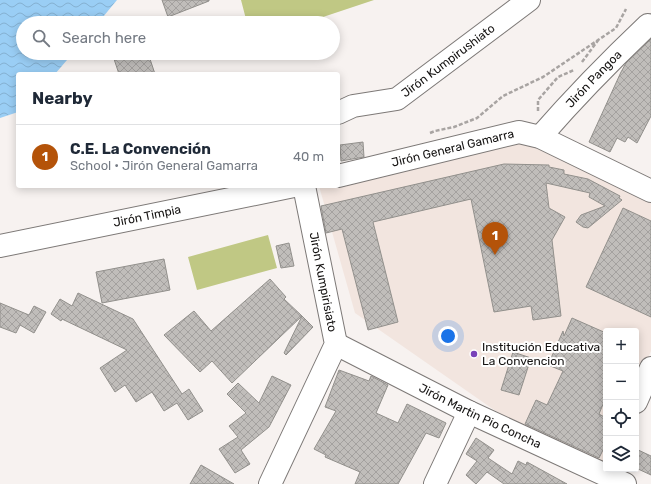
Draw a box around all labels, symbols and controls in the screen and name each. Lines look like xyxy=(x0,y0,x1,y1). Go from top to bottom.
search box xyxy=(16,16,340,60)
street label: Jirón Kumpirushiato xyxy=(399,21,498,100)
icon: search xyxy=(30,27,52,49)
text: Search here xyxy=(62,29,146,47)
street label: Jirón Pangoa xyxy=(563,47,625,111)
text: Nearby xyxy=(32,88,93,108)
street label: Jirón General Gamarra xyxy=(390,126,515,170)
text: C.E. La Convención xyxy=(70,140,211,158)
text: 1 xyxy=(42,149,48,164)
text: 40 m xyxy=(293,149,324,164)
text: School · Jirón General Gamarra xyxy=(70,158,258,173)
street label: Jirón Timpia xyxy=(112,202,182,230)
pin: 1 xyxy=(482,222,508,255)
street label: Jirón Kumpirisiato xyxy=(306,231,340,333)
your location xyxy=(438,326,458,346)
map controls xyxy=(603,328,639,472)
button: + xyxy=(603,328,639,364)
place label: Institución Educativa La Convencion xyxy=(482,340,600,368)
marker: Institución Educativa La Convencion xyxy=(469,349,479,359)
button: − xyxy=(603,364,639,400)
street label: Jirón Martin Pio Concha xyxy=(417,381,543,451)
button: locate xyxy=(603,400,639,436)
button: layers xyxy=(603,436,639,472)

